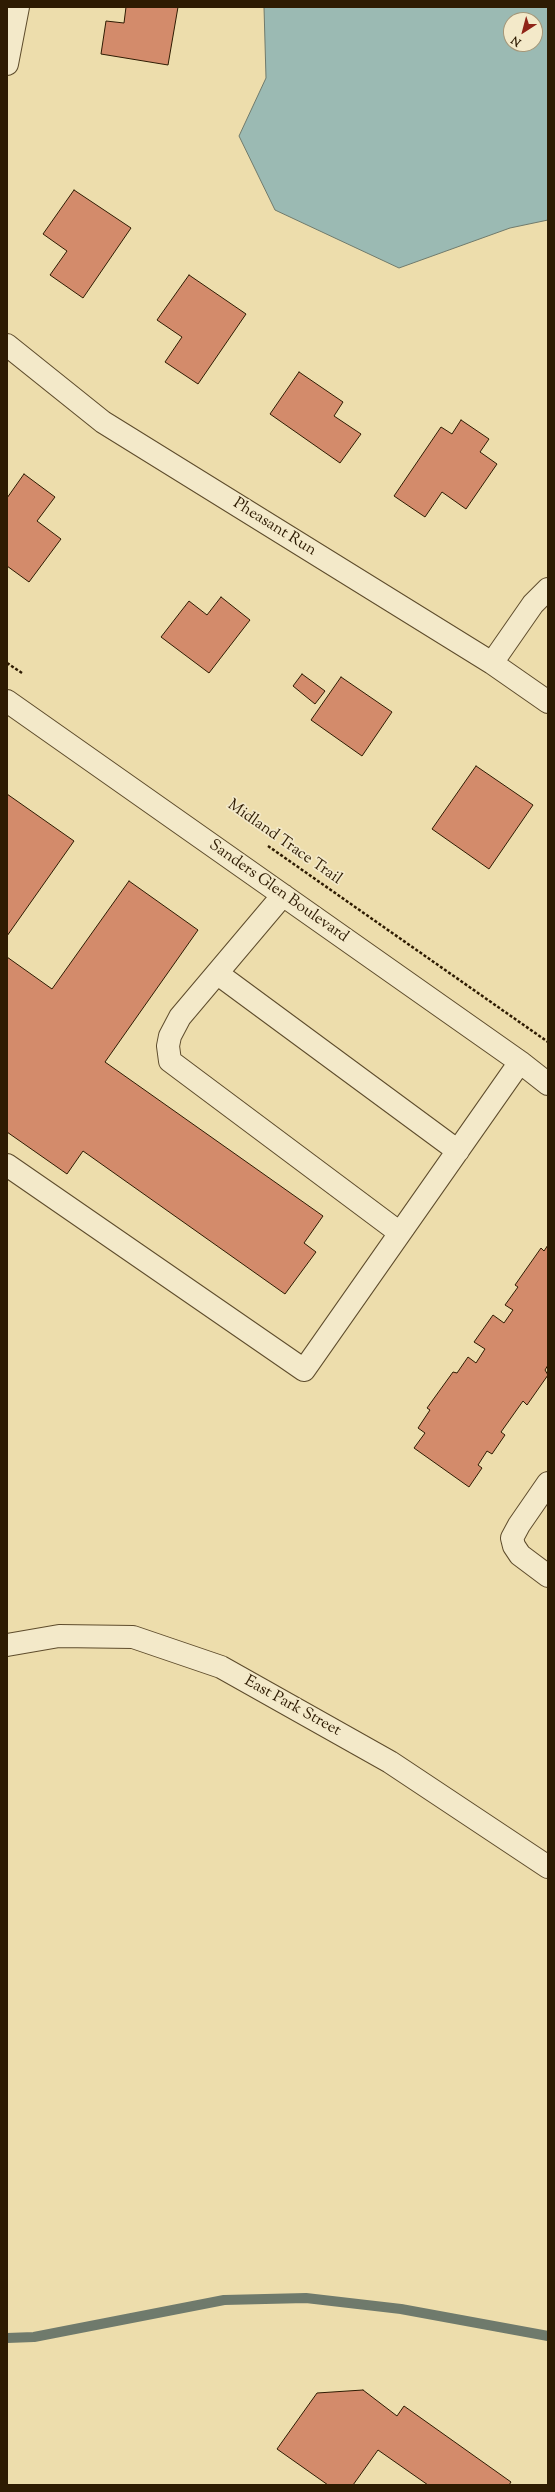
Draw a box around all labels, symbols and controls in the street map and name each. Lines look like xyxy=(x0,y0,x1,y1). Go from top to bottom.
north arrow xyxy=(503,12,543,52)
text: N xyxy=(508,32,525,50)
street label: Pheasant Run xyxy=(229,495,319,561)
street label: Midland Trace Trail xyxy=(223,796,345,890)
street label: Sanders Glen Boulevard xyxy=(204,837,352,947)
street label: East Park Street xyxy=(240,1673,344,1741)

